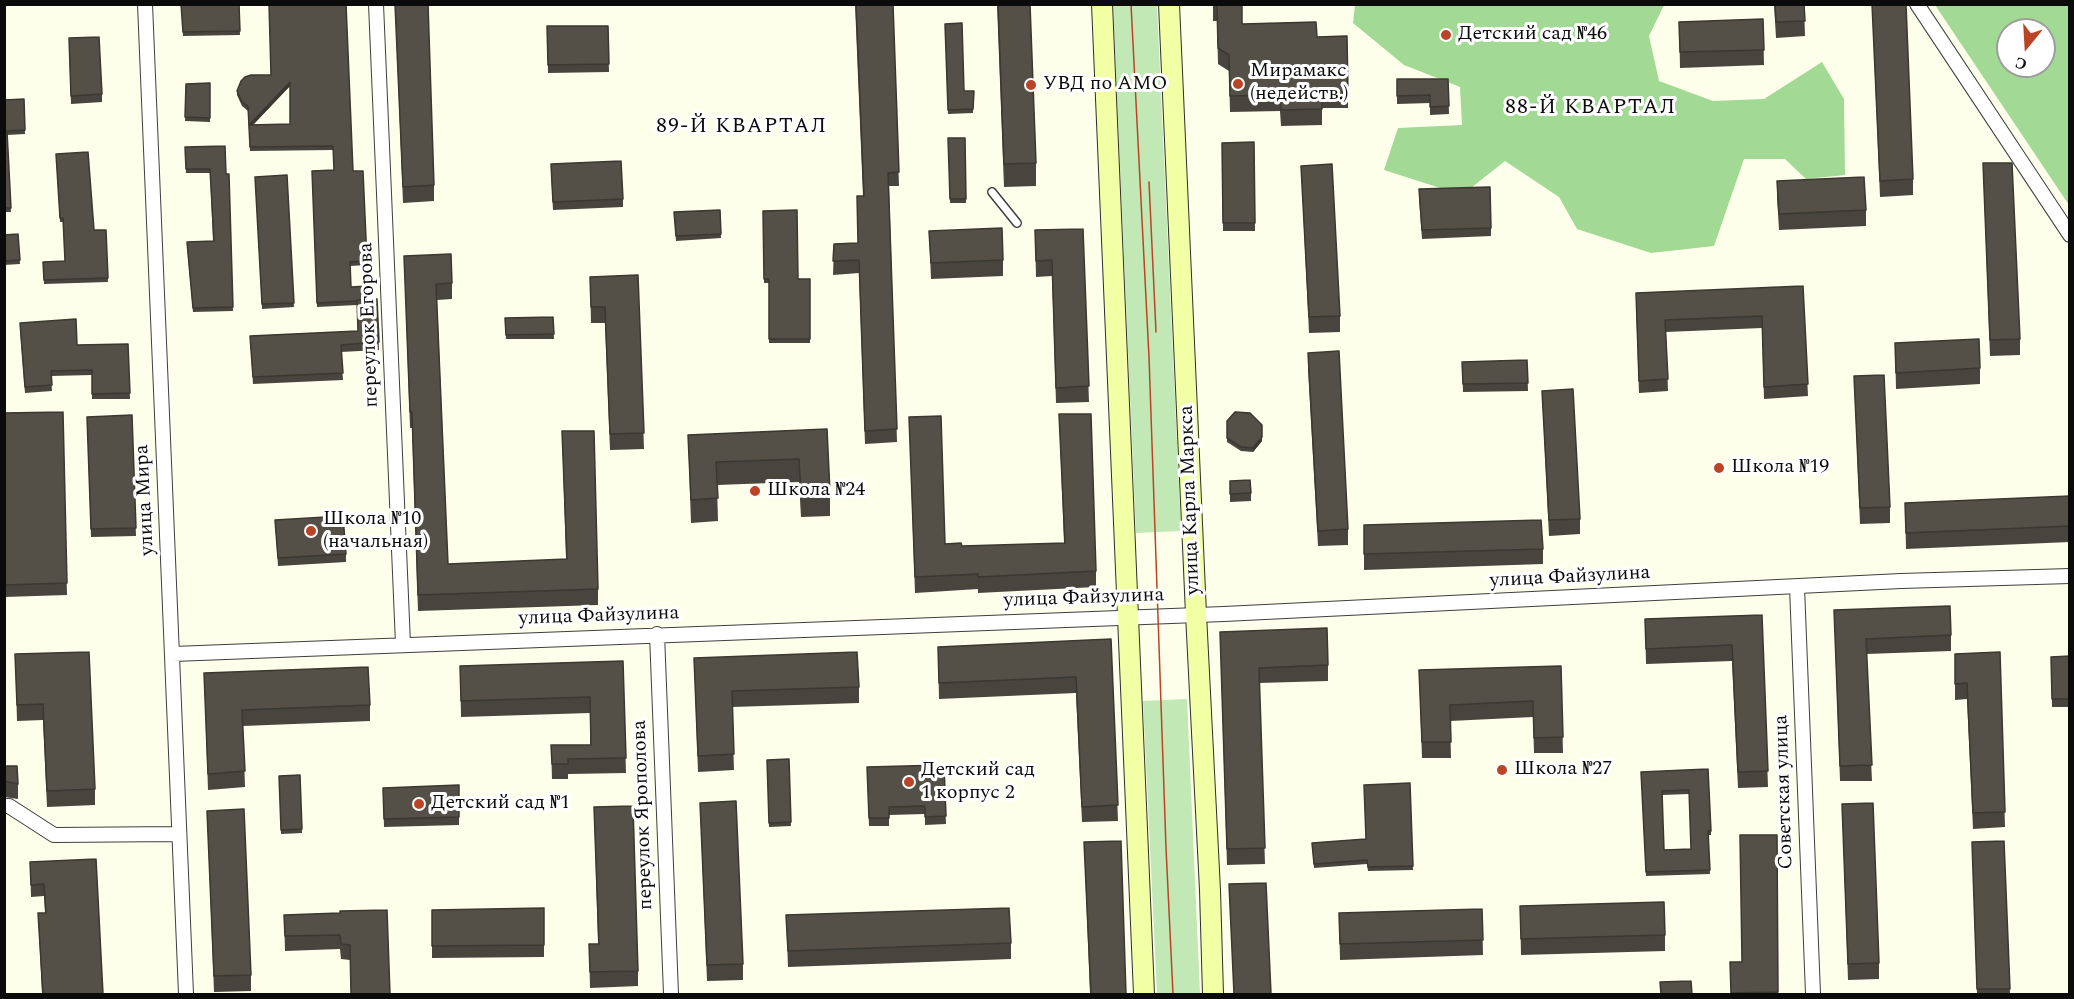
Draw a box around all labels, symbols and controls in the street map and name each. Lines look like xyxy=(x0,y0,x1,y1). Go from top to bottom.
north arrow xyxy=(1996,18,2056,78)
place label: Детский сад №46 xyxy=(1458,23,1607,47)
marker: Детский сад №46 xyxy=(1439,28,1453,42)
text: С xyxy=(2012,50,2030,76)
place label: Мирамакс (недейств.) xyxy=(1250,60,1348,107)
place label: УВД по АМО xyxy=(1043,73,1167,97)
marker: Мирамакс (недейств.) xyxy=(1231,77,1245,91)
marker: УВД по АМО xyxy=(1024,78,1038,92)
district label: 88-Й КВАРТАЛ xyxy=(1505,96,1677,122)
district label: 89-Й КВАРТАЛ xyxy=(656,115,828,141)
street label: переулок Егорова xyxy=(355,242,385,408)
street label: улица Карла Маркса xyxy=(1176,405,1206,595)
street label: улица Мира xyxy=(131,444,161,556)
place label: Школа №19 xyxy=(1731,456,1829,480)
marker: Школа №19 xyxy=(1712,461,1726,475)
place label: Школа №24 xyxy=(767,479,865,503)
marker: Школа №24 xyxy=(748,484,762,498)
place label: Школа №10 (начальная) xyxy=(323,508,428,555)
marker: Школа №10 (начальная) xyxy=(304,524,318,538)
street label: улица Файзулина xyxy=(1489,562,1651,594)
street label: улица Файзулина xyxy=(1003,584,1165,614)
street label: улица Файзулина xyxy=(518,602,680,632)
street label: Советская улица xyxy=(1770,714,1800,870)
street label: переулок Ярополова xyxy=(629,720,659,910)
place label: Школа №27 xyxy=(1514,758,1612,782)
place label: Детский сад 1 корпус 2 xyxy=(921,759,1035,806)
marker: Школа №27 xyxy=(1495,763,1509,777)
marker: Детский сад 1 корпус 2 xyxy=(902,775,916,789)
place label: Детский сад №1 xyxy=(431,792,570,816)
marker: Детский сад №1 xyxy=(412,797,426,811)

